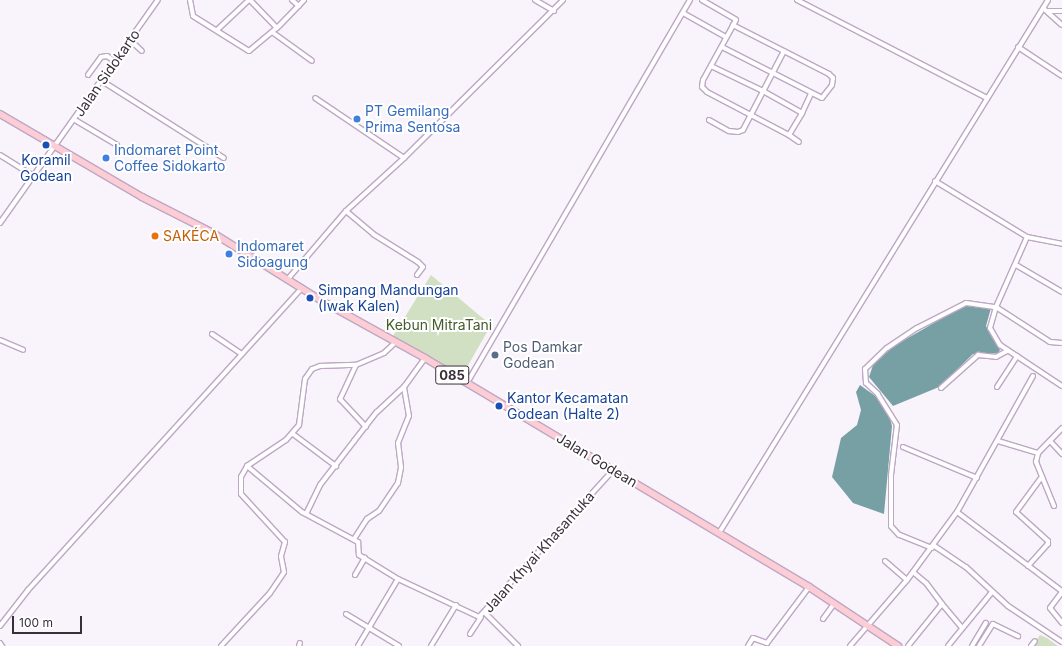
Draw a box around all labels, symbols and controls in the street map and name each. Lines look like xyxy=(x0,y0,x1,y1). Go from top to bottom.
street label: Jalan Sidokarto xyxy=(71,26,143,120)
place label: PT Gemilang Prima Sentosa xyxy=(365,103,460,136)
marker: PT Gemilang Prima Sentosa xyxy=(352,114,362,124)
marker: Koramil Godean xyxy=(41,140,51,150)
place label: Indomaret Point Coffee Sidokarto xyxy=(114,142,226,174)
place label: Koramil Godean xyxy=(20,152,72,184)
marker: Indomaret Point Coffee Sidokarto xyxy=(101,153,111,163)
place label: SAKÉCA xyxy=(163,228,219,244)
marker: SAKÉCA xyxy=(150,231,160,241)
place label: Indomaret Sidoagung xyxy=(237,238,308,270)
marker: Indomaret Sidoagung xyxy=(224,249,234,259)
place label: Simpang Mandungan (Iwak Kalen) xyxy=(318,282,459,314)
marker: Simpang Mandungan (Iwak Kalen) xyxy=(305,293,315,303)
park label: Kebun MitraTani xyxy=(386,317,492,333)
place label: Pos Damkar Godean xyxy=(503,339,583,372)
marker: Pos Damkar Godean xyxy=(490,350,500,360)
road number: 085 xyxy=(435,364,469,386)
place label: Kantor Kecamatan Godean (Halte 2) xyxy=(507,390,629,422)
marker: Kantor Kecamatan Godean (Halte 2) xyxy=(494,401,504,411)
street label: Jalan Godean xyxy=(554,429,640,491)
street label: Jalan Khyai Khasantuka xyxy=(480,488,598,616)
scale bar xyxy=(14,608,84,634)
text: 100 m xyxy=(19,615,53,630)

